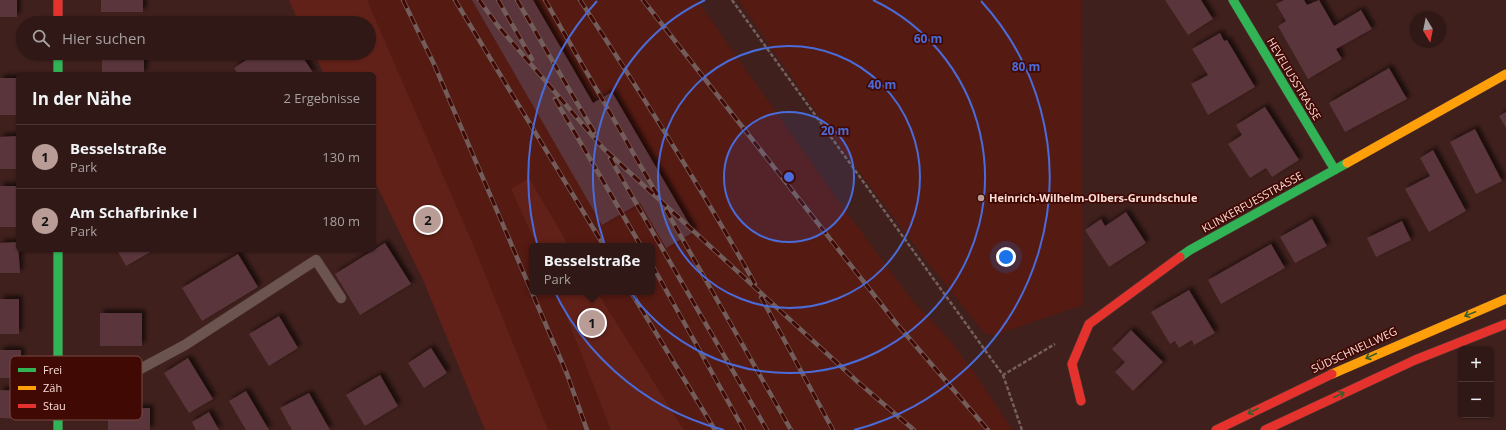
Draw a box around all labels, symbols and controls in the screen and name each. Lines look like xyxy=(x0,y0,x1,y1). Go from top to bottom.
north arrow xyxy=(1410,12,1446,48)
search box xyxy=(16,16,376,60)
icon: search xyxy=(30,27,52,49)
text: Hier suchen xyxy=(62,28,146,48)
text: 60 m xyxy=(914,30,942,47)
street label: HEVELIUSSTRASSE xyxy=(1264,35,1325,123)
text: 80 m xyxy=(1012,58,1040,75)
text: 40 m xyxy=(868,76,896,93)
text: In der Nähe xyxy=(32,87,131,110)
text: 2 Ergebnisse xyxy=(283,89,360,107)
text: 20 m xyxy=(821,122,849,139)
text: Besselstraße xyxy=(70,138,167,158)
text: 1 xyxy=(41,148,49,166)
text: 130 m xyxy=(322,148,360,166)
text: Park xyxy=(70,158,97,176)
street label: KLINKERFUESSTRASSE xyxy=(1199,168,1305,236)
centre of rings xyxy=(782,170,796,184)
place label: Heinrich-Wilhelm-Olbers-Grundschule xyxy=(989,190,1198,205)
marker: Heinrich-Wilhelm-Olbers-Grundschule xyxy=(976,193,986,203)
text: Am Schafbrinke I xyxy=(70,202,197,222)
pin: 2 xyxy=(415,205,441,235)
text: 2 xyxy=(41,212,49,230)
text: 180 m xyxy=(322,212,360,230)
text: Park xyxy=(70,222,97,240)
popup xyxy=(529,243,655,295)
your location xyxy=(996,247,1016,267)
text: Besselstraße xyxy=(544,250,640,270)
text: Park xyxy=(544,270,571,288)
pin: 1 xyxy=(579,308,605,338)
one-way arrow xyxy=(1464,311,1476,318)
street label: SÜDSCHNELLWEG xyxy=(1308,323,1399,376)
map controls xyxy=(1458,346,1494,418)
button: + xyxy=(1458,346,1494,382)
one-way arrow xyxy=(1365,353,1377,360)
legend xyxy=(10,356,142,420)
text: Frei xyxy=(43,362,62,377)
text: Zäh xyxy=(43,380,62,395)
button: − xyxy=(1458,382,1494,418)
one-way arrow xyxy=(1333,391,1345,398)
text: Stau xyxy=(43,398,66,413)
one-way arrow xyxy=(1247,408,1259,415)

